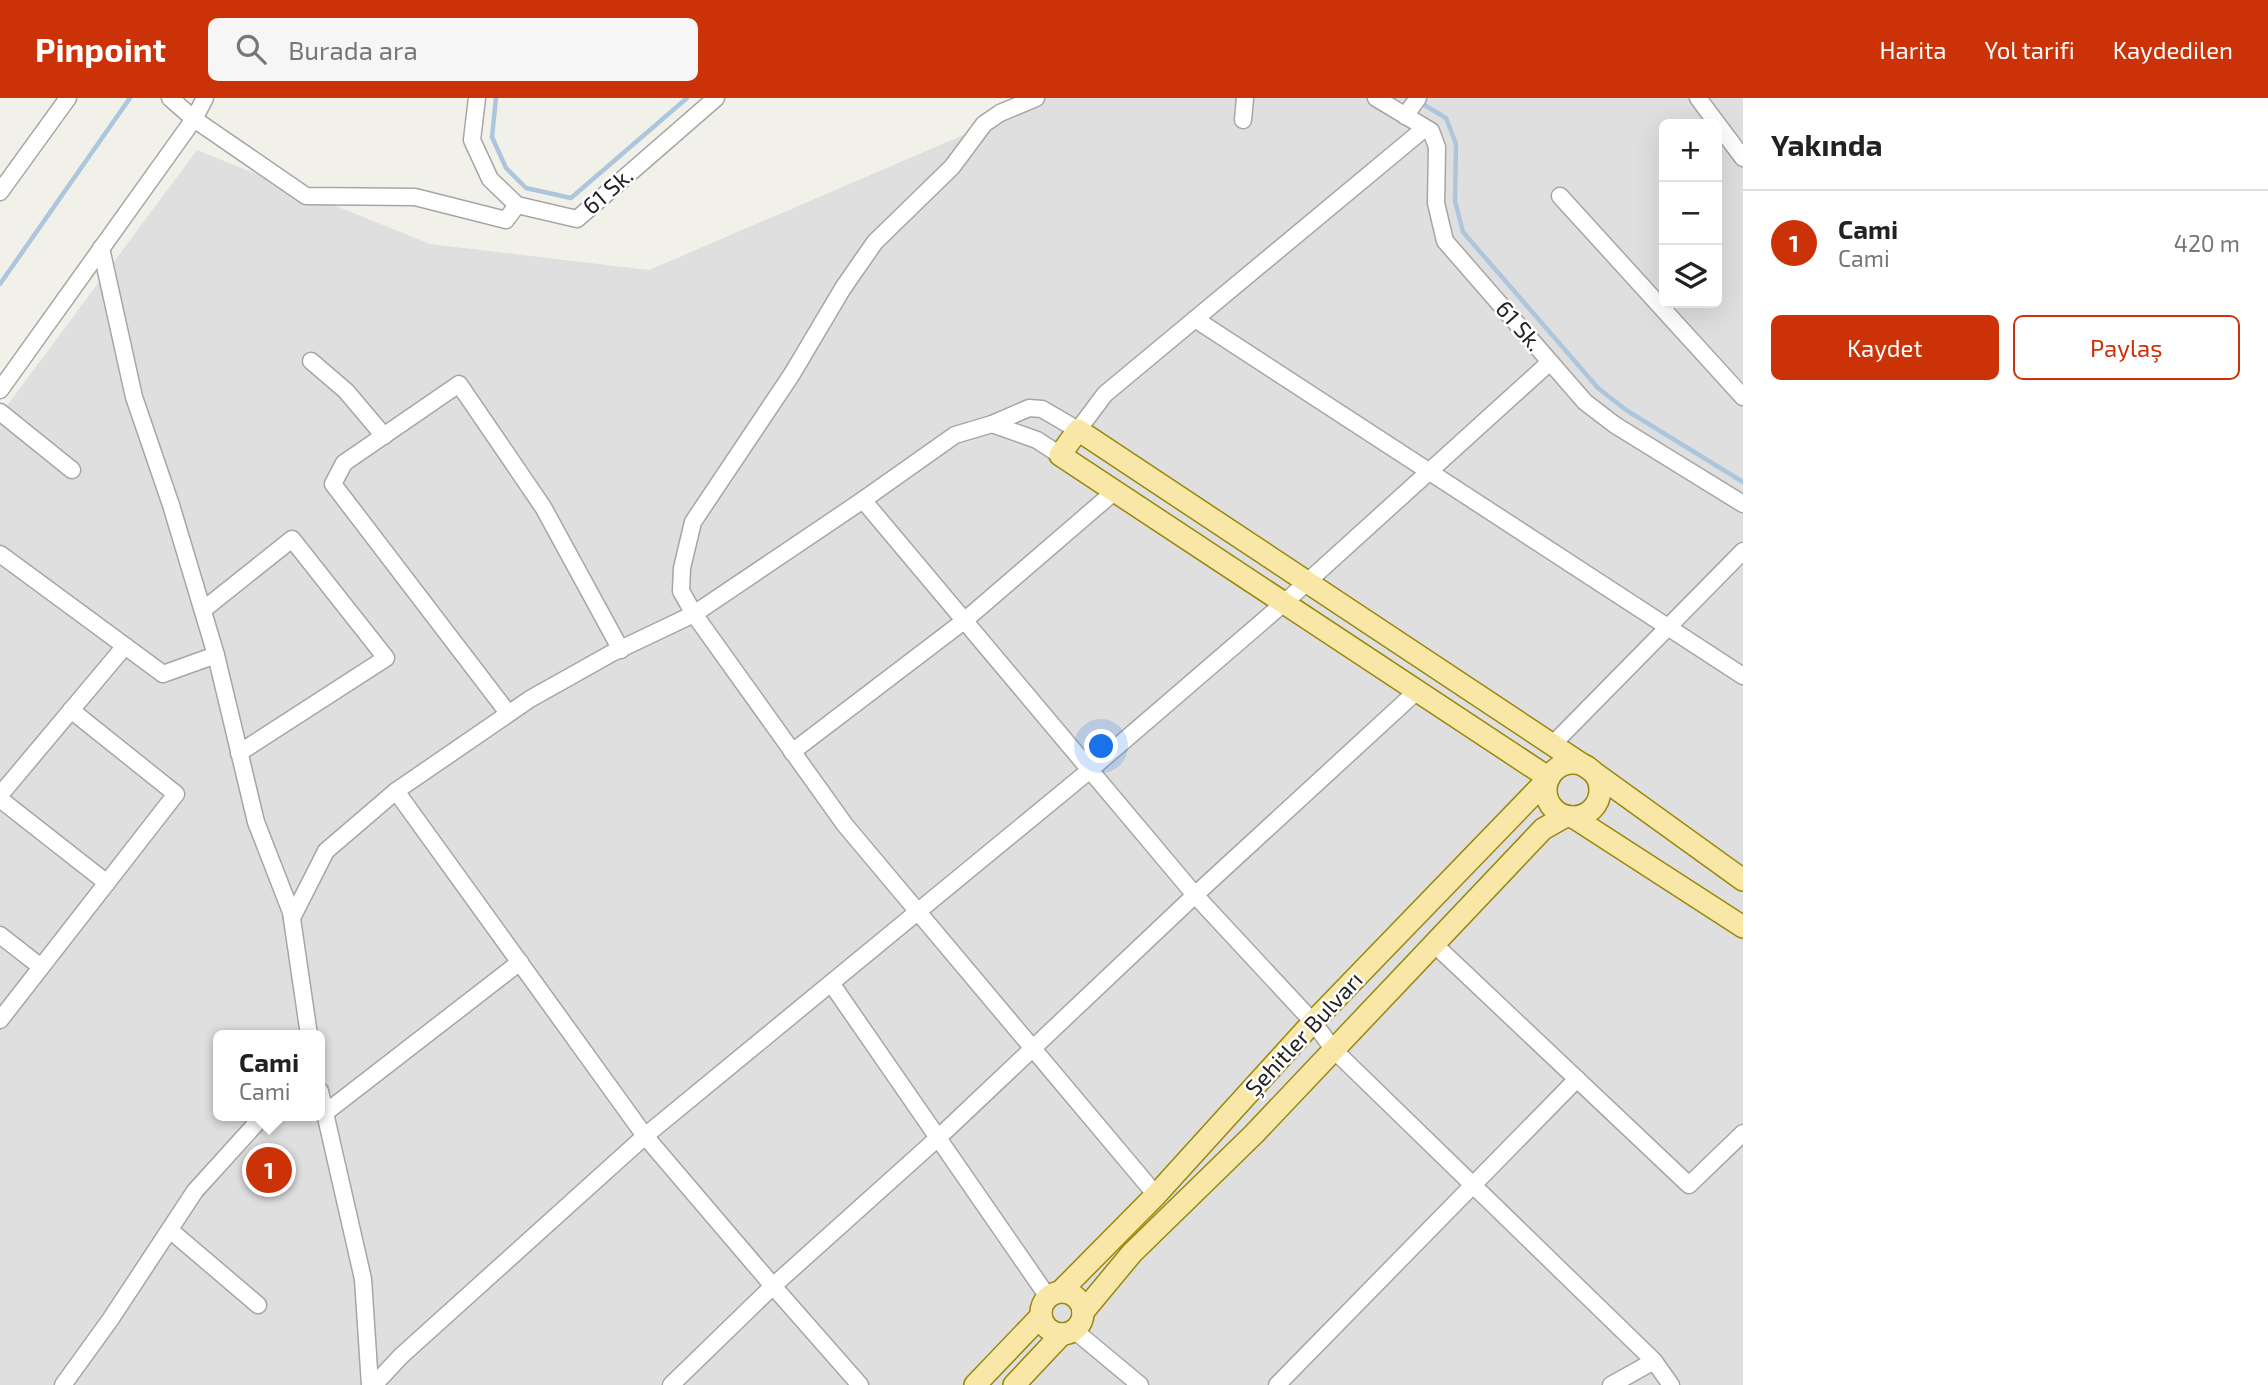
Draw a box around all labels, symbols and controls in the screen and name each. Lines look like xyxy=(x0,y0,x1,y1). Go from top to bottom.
search box xyxy=(208,18,698,81)
text: Pinpoint xyxy=(35,29,166,69)
icon: search xyxy=(232,30,270,68)
text: Burada ara xyxy=(288,34,418,65)
text: Harita xyxy=(1879,35,1947,64)
text: Yol tarifi xyxy=(1985,35,2075,64)
text: Kaydedilen xyxy=(2113,35,2233,64)
map controls xyxy=(1659,119,1722,308)
button: + xyxy=(1659,119,1722,182)
text: Yakında xyxy=(1771,126,1883,162)
street label: 61 Sk. xyxy=(577,161,638,220)
button: − xyxy=(1659,182,1722,245)
text: Cami xyxy=(1838,213,1898,244)
text: 1 xyxy=(1789,229,1799,257)
text: 420 m xyxy=(2174,229,2240,257)
text: Cami xyxy=(1838,244,1890,272)
button: layers xyxy=(1659,245,1722,308)
street label: 61 Sk. xyxy=(1490,295,1549,356)
button: Kaydet xyxy=(1771,315,1999,380)
button: Paylaş xyxy=(2013,315,2240,380)
your location xyxy=(1084,729,1118,763)
street label: Şehitler Bulvarı xyxy=(1239,965,1369,1102)
popup xyxy=(213,1030,325,1121)
text: Cami xyxy=(239,1046,299,1077)
text: Cami xyxy=(239,1077,291,1105)
pin: 1 xyxy=(246,1144,292,1196)

